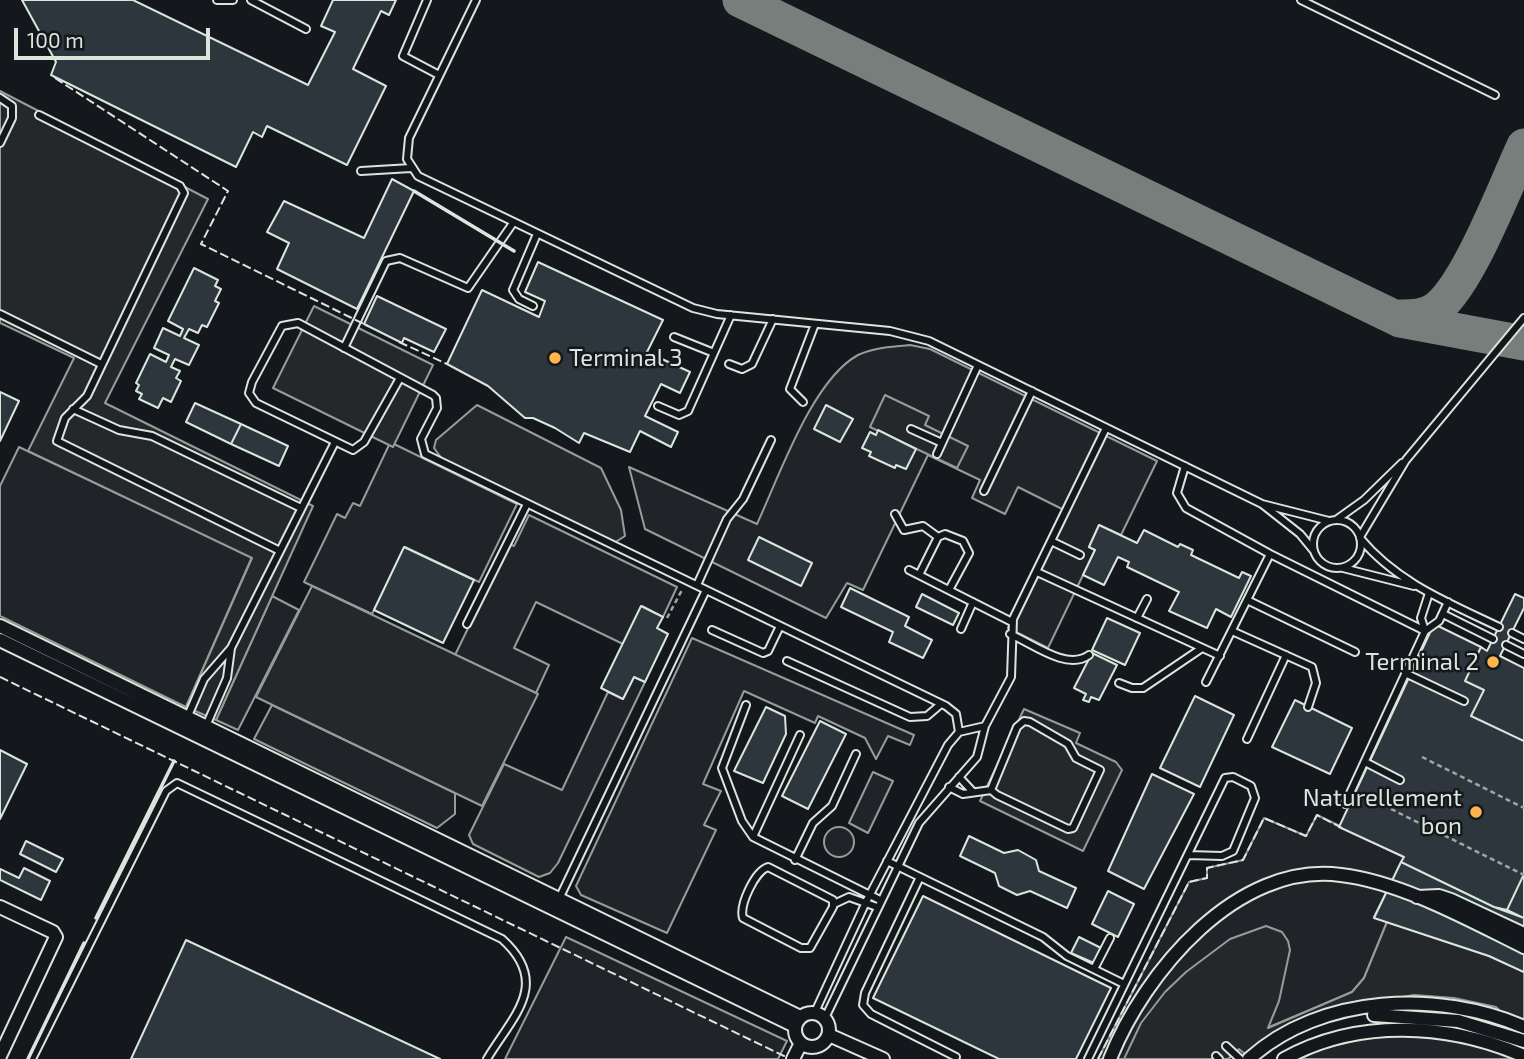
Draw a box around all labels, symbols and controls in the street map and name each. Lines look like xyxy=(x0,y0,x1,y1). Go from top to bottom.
scale bar xyxy=(18,14,214,58)
text: 100 m xyxy=(27,27,84,52)
place label: Terminal 3 xyxy=(569,344,683,372)
marker: Terminal 3 xyxy=(547,350,563,366)
place label: Terminal 2 xyxy=(1365,648,1479,676)
marker: Terminal 2 xyxy=(1485,654,1501,670)
place label: Naturellement bon xyxy=(1303,784,1462,840)
marker: Naturellement bon xyxy=(1468,804,1484,820)

